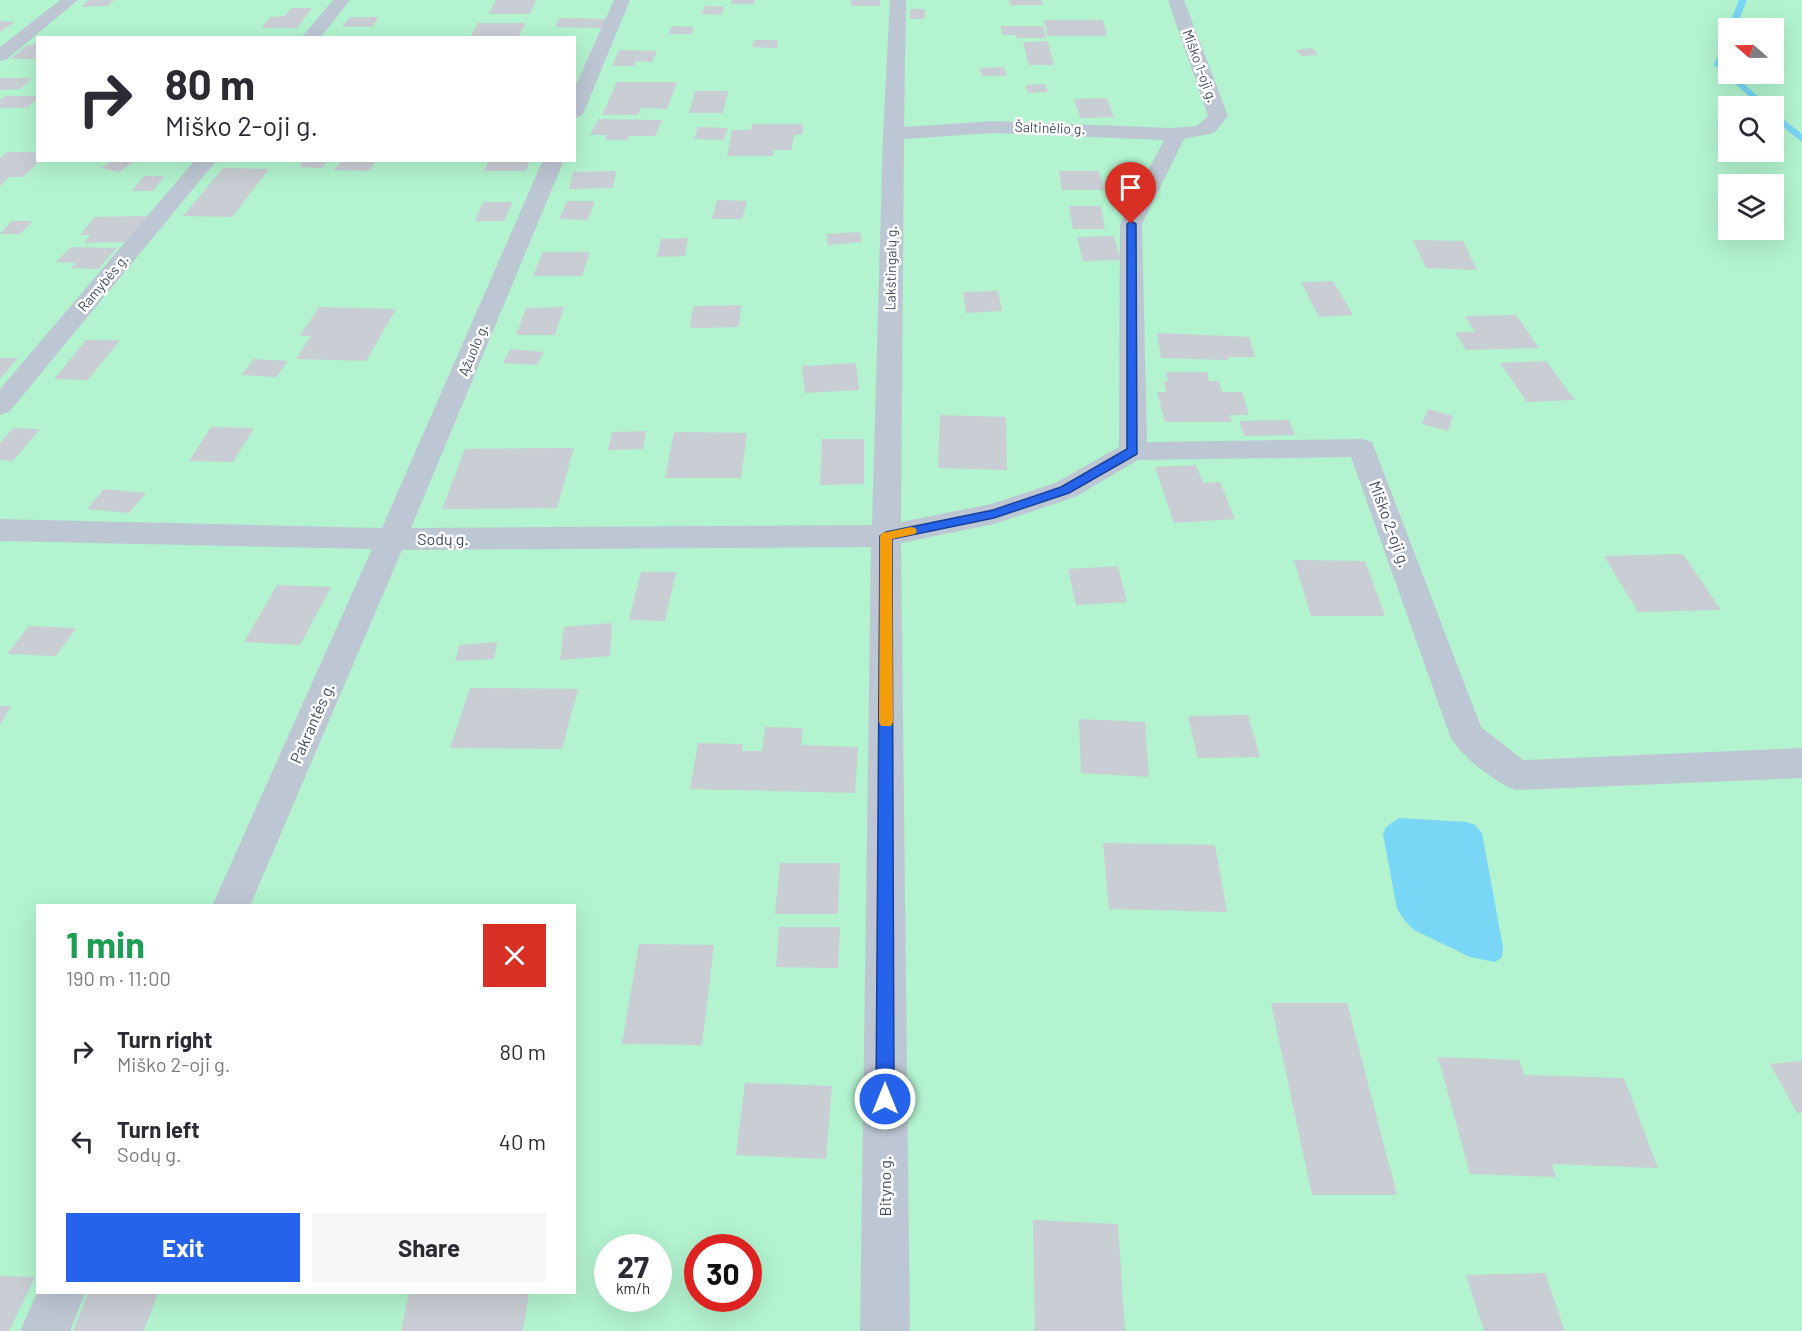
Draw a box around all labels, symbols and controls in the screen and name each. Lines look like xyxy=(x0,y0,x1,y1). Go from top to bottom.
north arrow xyxy=(1718,18,1784,84)
map controls xyxy=(1718,18,1784,240)
street label: Miško 1-oji g. xyxy=(1179,27,1222,105)
text: 80 m xyxy=(165,58,255,108)
icon: right xyxy=(66,60,144,138)
button: search xyxy=(1718,96,1784,162)
text: Miško 2-oji g. xyxy=(165,109,318,141)
street label: Šaltinėlio g. xyxy=(1014,118,1086,137)
pin xyxy=(1105,162,1156,224)
icon: arrive xyxy=(1114,171,1147,204)
button: layers xyxy=(1718,174,1784,240)
street label: Lakštingalų g. xyxy=(881,226,900,310)
street label: Ramybės g. xyxy=(74,251,131,315)
street label: Ąžuolo g. xyxy=(454,321,491,378)
street label: Miško 2-oji g. xyxy=(1366,478,1415,570)
street label: Sodų g. xyxy=(417,529,469,548)
street label: Pakrantės g. xyxy=(285,680,338,766)
text: 1 min xyxy=(66,922,145,965)
button: close xyxy=(483,924,546,987)
text: 190 m · 11:00 xyxy=(66,966,171,990)
text: Turn right xyxy=(117,1026,212,1052)
icon: right xyxy=(66,1035,99,1068)
text: 80 m xyxy=(500,1038,546,1064)
text: Miško 2-oji g. xyxy=(117,1052,230,1076)
position arrow xyxy=(853,1067,917,1131)
text: Turn left xyxy=(117,1116,200,1142)
icon: left xyxy=(66,1125,99,1158)
text: 40 m xyxy=(499,1128,546,1154)
text: Sodų g. xyxy=(117,1142,182,1166)
street label: Bityno g. xyxy=(875,1156,894,1216)
button: Exit xyxy=(66,1213,300,1282)
button: Share xyxy=(312,1213,546,1282)
speed limit sign: 30 xyxy=(684,1234,762,1312)
text: 27 xyxy=(617,1248,649,1284)
text: km/h xyxy=(616,1279,650,1297)

